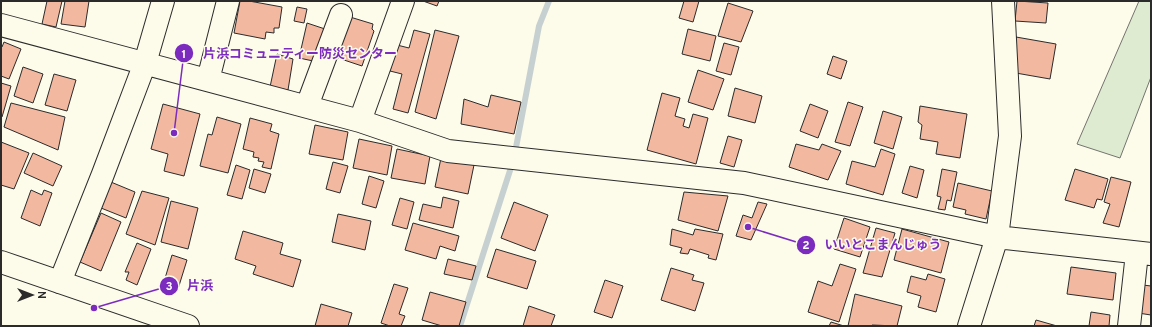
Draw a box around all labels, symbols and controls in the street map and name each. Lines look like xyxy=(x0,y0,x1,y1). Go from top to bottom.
callout: 片浜コミュニティー防災センター xyxy=(174,41,405,66)
text: 片浜コミュニティー防災センター xyxy=(203,46,397,63)
text: 1 xyxy=(182,47,186,63)
callout: いいとこまんじゅう xyxy=(796,232,949,257)
text: 2 xyxy=(802,238,810,254)
text: いいとこまんじゅう xyxy=(824,238,942,254)
callout: 片浜 xyxy=(159,273,221,298)
north arrow xyxy=(12,275,52,315)
text: 3 xyxy=(165,279,173,295)
text: 片浜 xyxy=(187,279,213,295)
text: N xyxy=(34,291,48,299)

